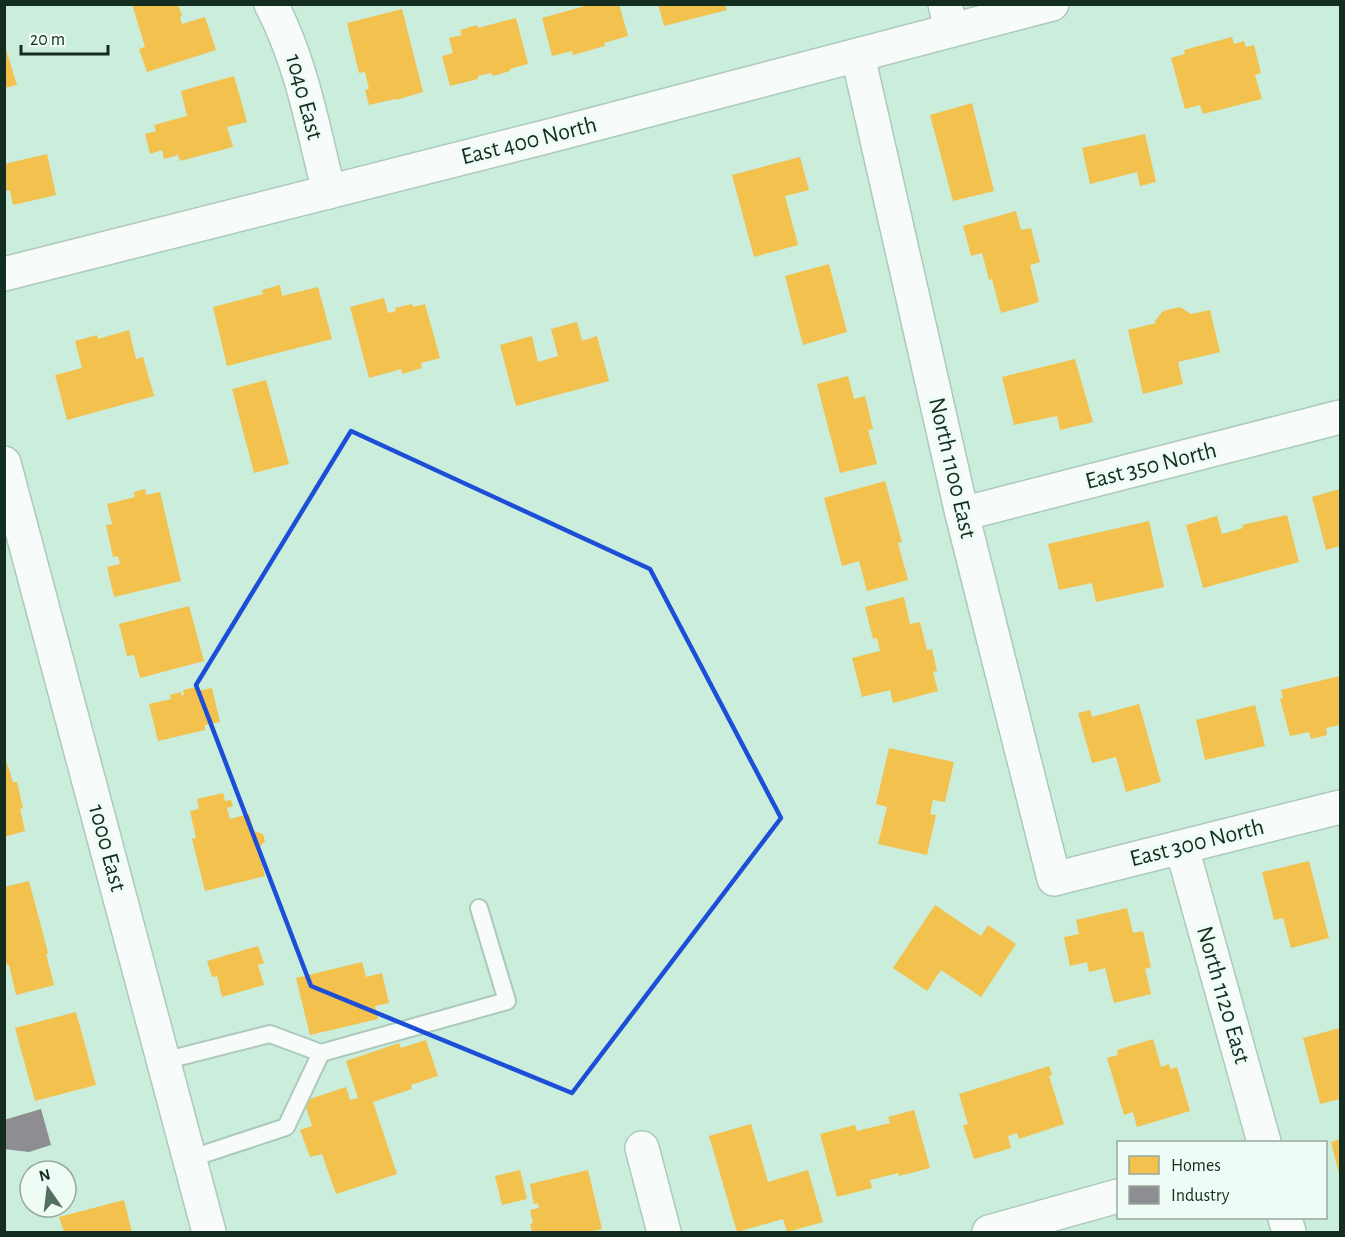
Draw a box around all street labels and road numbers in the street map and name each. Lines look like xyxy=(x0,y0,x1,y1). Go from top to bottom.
street label: 1040 East xyxy=(281,51,327,143)
street label: East 400 North xyxy=(459,113,599,169)
street label: North 1100 East xyxy=(924,395,980,541)
street label: East 350 North xyxy=(1083,438,1219,494)
street label: 1000 East xyxy=(84,802,130,894)
street label: East 300 North xyxy=(1128,815,1266,871)
street label: North 1120 East xyxy=(1192,923,1254,1067)

